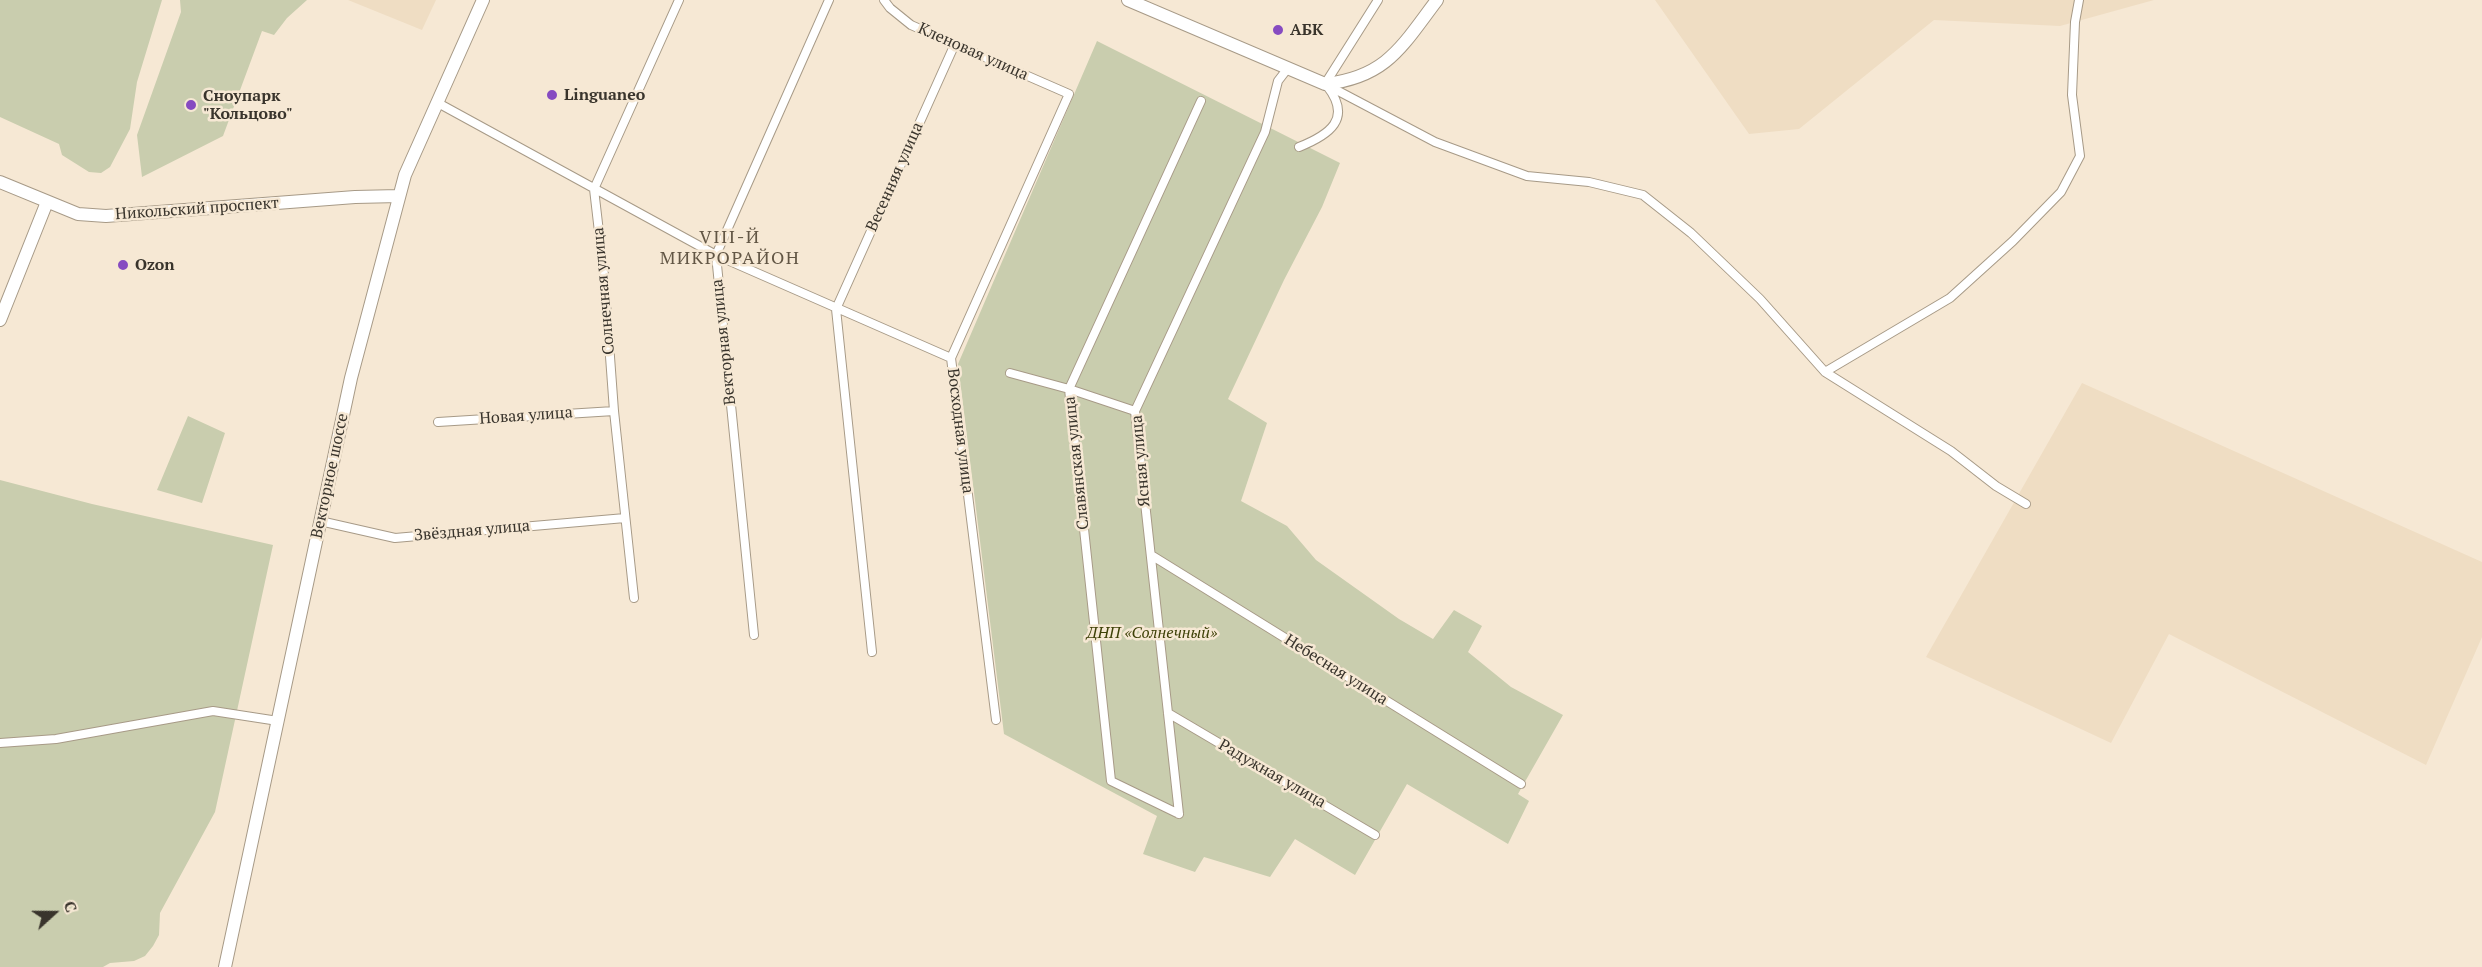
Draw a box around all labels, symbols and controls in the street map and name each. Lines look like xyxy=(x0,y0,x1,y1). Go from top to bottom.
street label: Кленовая улица xyxy=(915,19,1031,85)
place label: АБК xyxy=(1290,20,1323,40)
marker: АБК xyxy=(1271,23,1285,37)
place label: Linguaneo xyxy=(564,85,645,105)
place label: Сноупарк "Кольцово" xyxy=(203,86,293,124)
marker: Linguaneo xyxy=(545,88,559,102)
marker: Сноупарк "Кольцово" xyxy=(184,98,198,112)
street label: Весенняя улица xyxy=(862,119,928,235)
street label: Никольский проспект xyxy=(115,194,279,224)
street label: Солнечная улица xyxy=(589,226,619,356)
district label: VIII-Й МИКРОРАЙОН xyxy=(660,227,800,270)
place label: Ozon xyxy=(135,255,175,275)
marker: Ozon xyxy=(116,258,130,272)
street label: Векторная улица xyxy=(708,278,740,406)
street label: Восходная улица xyxy=(943,367,977,495)
street label: Славянская улица xyxy=(1060,395,1094,531)
street label: Новая улица xyxy=(479,403,573,429)
street label: Векторное шоссе xyxy=(307,412,353,540)
street label: Ясная улица xyxy=(1127,414,1155,508)
street label: Звёздная улица xyxy=(413,516,531,546)
park label: ДНП «Солнечный» xyxy=(1087,623,1217,643)
street label: Небесная улица xyxy=(1281,631,1391,709)
street label: Радужная улица xyxy=(1215,736,1329,812)
north arrow xyxy=(24,883,84,943)
text: С xyxy=(59,898,83,915)

